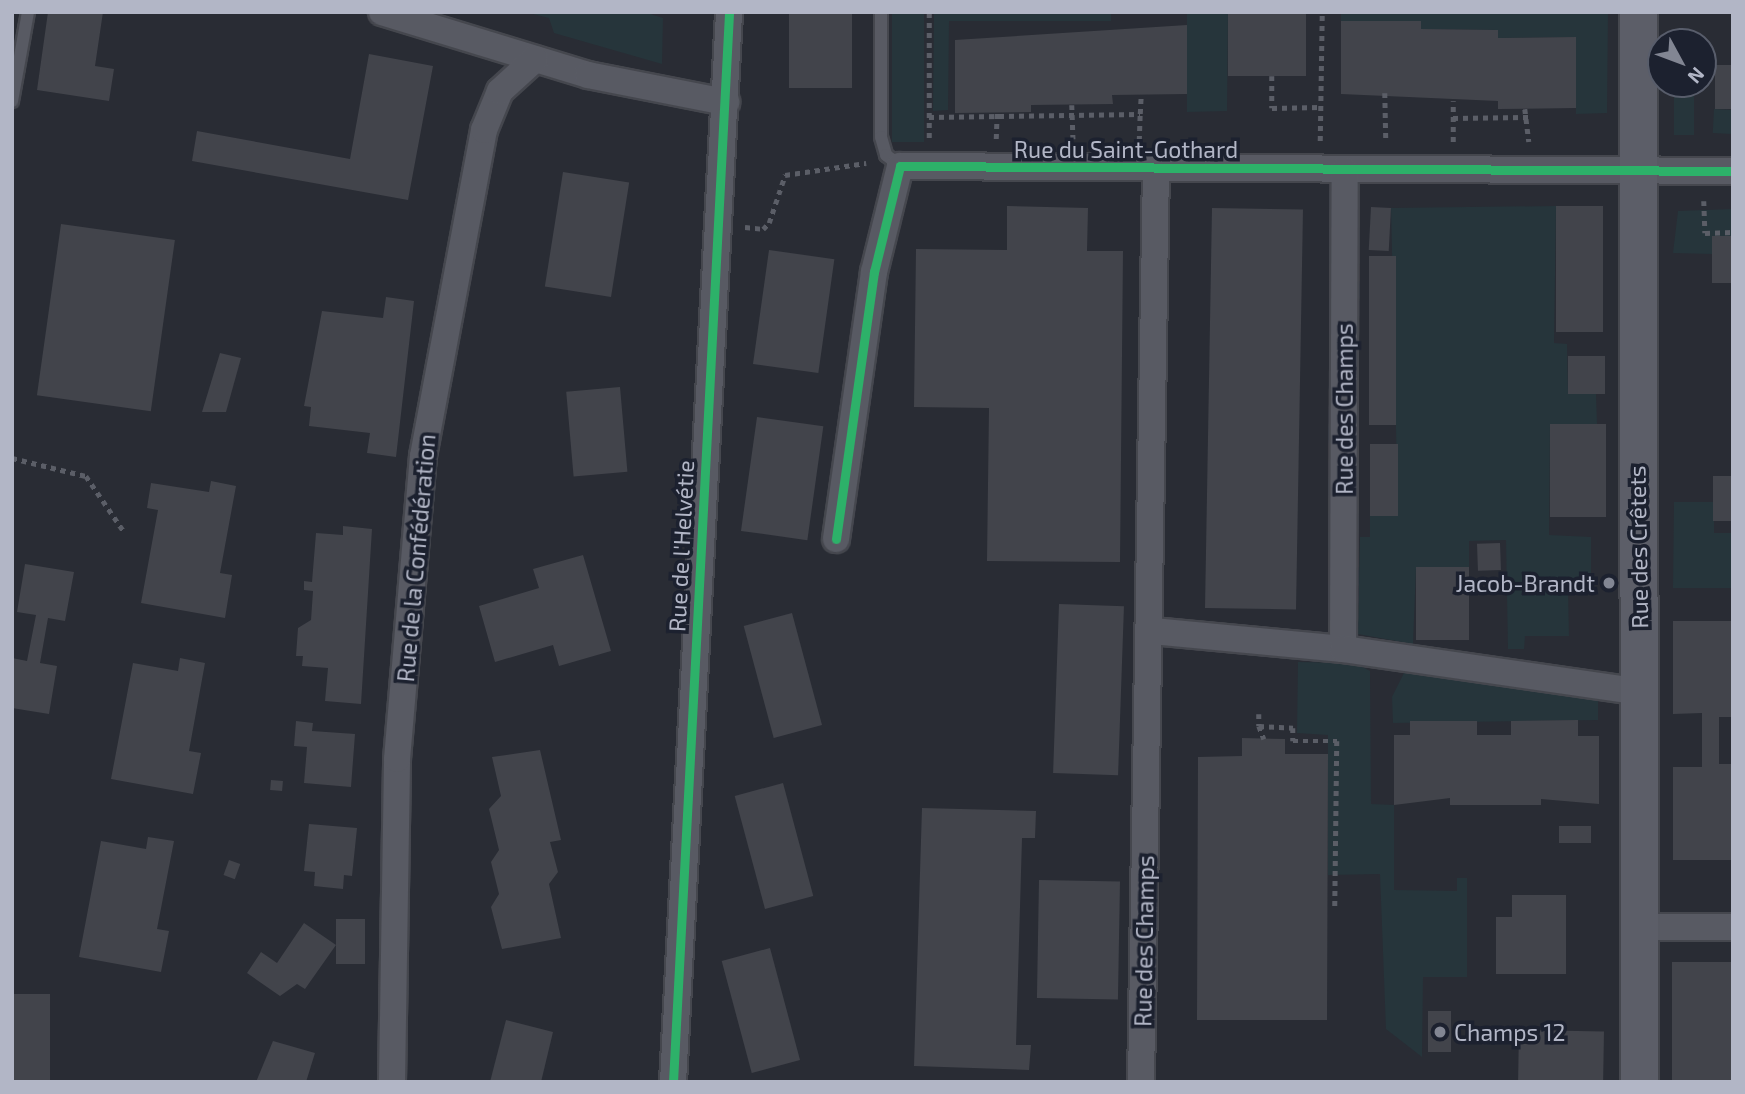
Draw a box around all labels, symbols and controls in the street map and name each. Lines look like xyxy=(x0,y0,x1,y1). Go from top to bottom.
north arrow xyxy=(1647,28,1717,98)
text: N xyxy=(1684,63,1710,89)
street label: Rue du Saint-Gothard xyxy=(1014,135,1238,163)
street label: Rue des Champs xyxy=(1330,323,1358,495)
street label: Rue de la Confédération xyxy=(391,433,441,683)
street label: Rue de l'Helvétie xyxy=(663,459,699,633)
street label: Rue des Crêtets xyxy=(1623,465,1653,629)
place label: Jacob-Brandt xyxy=(1456,569,1595,597)
marker: Jacob-Brandt xyxy=(1601,575,1617,591)
street label: Rue des Champs xyxy=(1129,855,1159,1027)
place label: Champs 12 xyxy=(1454,1018,1565,1046)
marker: Champs 12 xyxy=(1432,1024,1448,1040)

